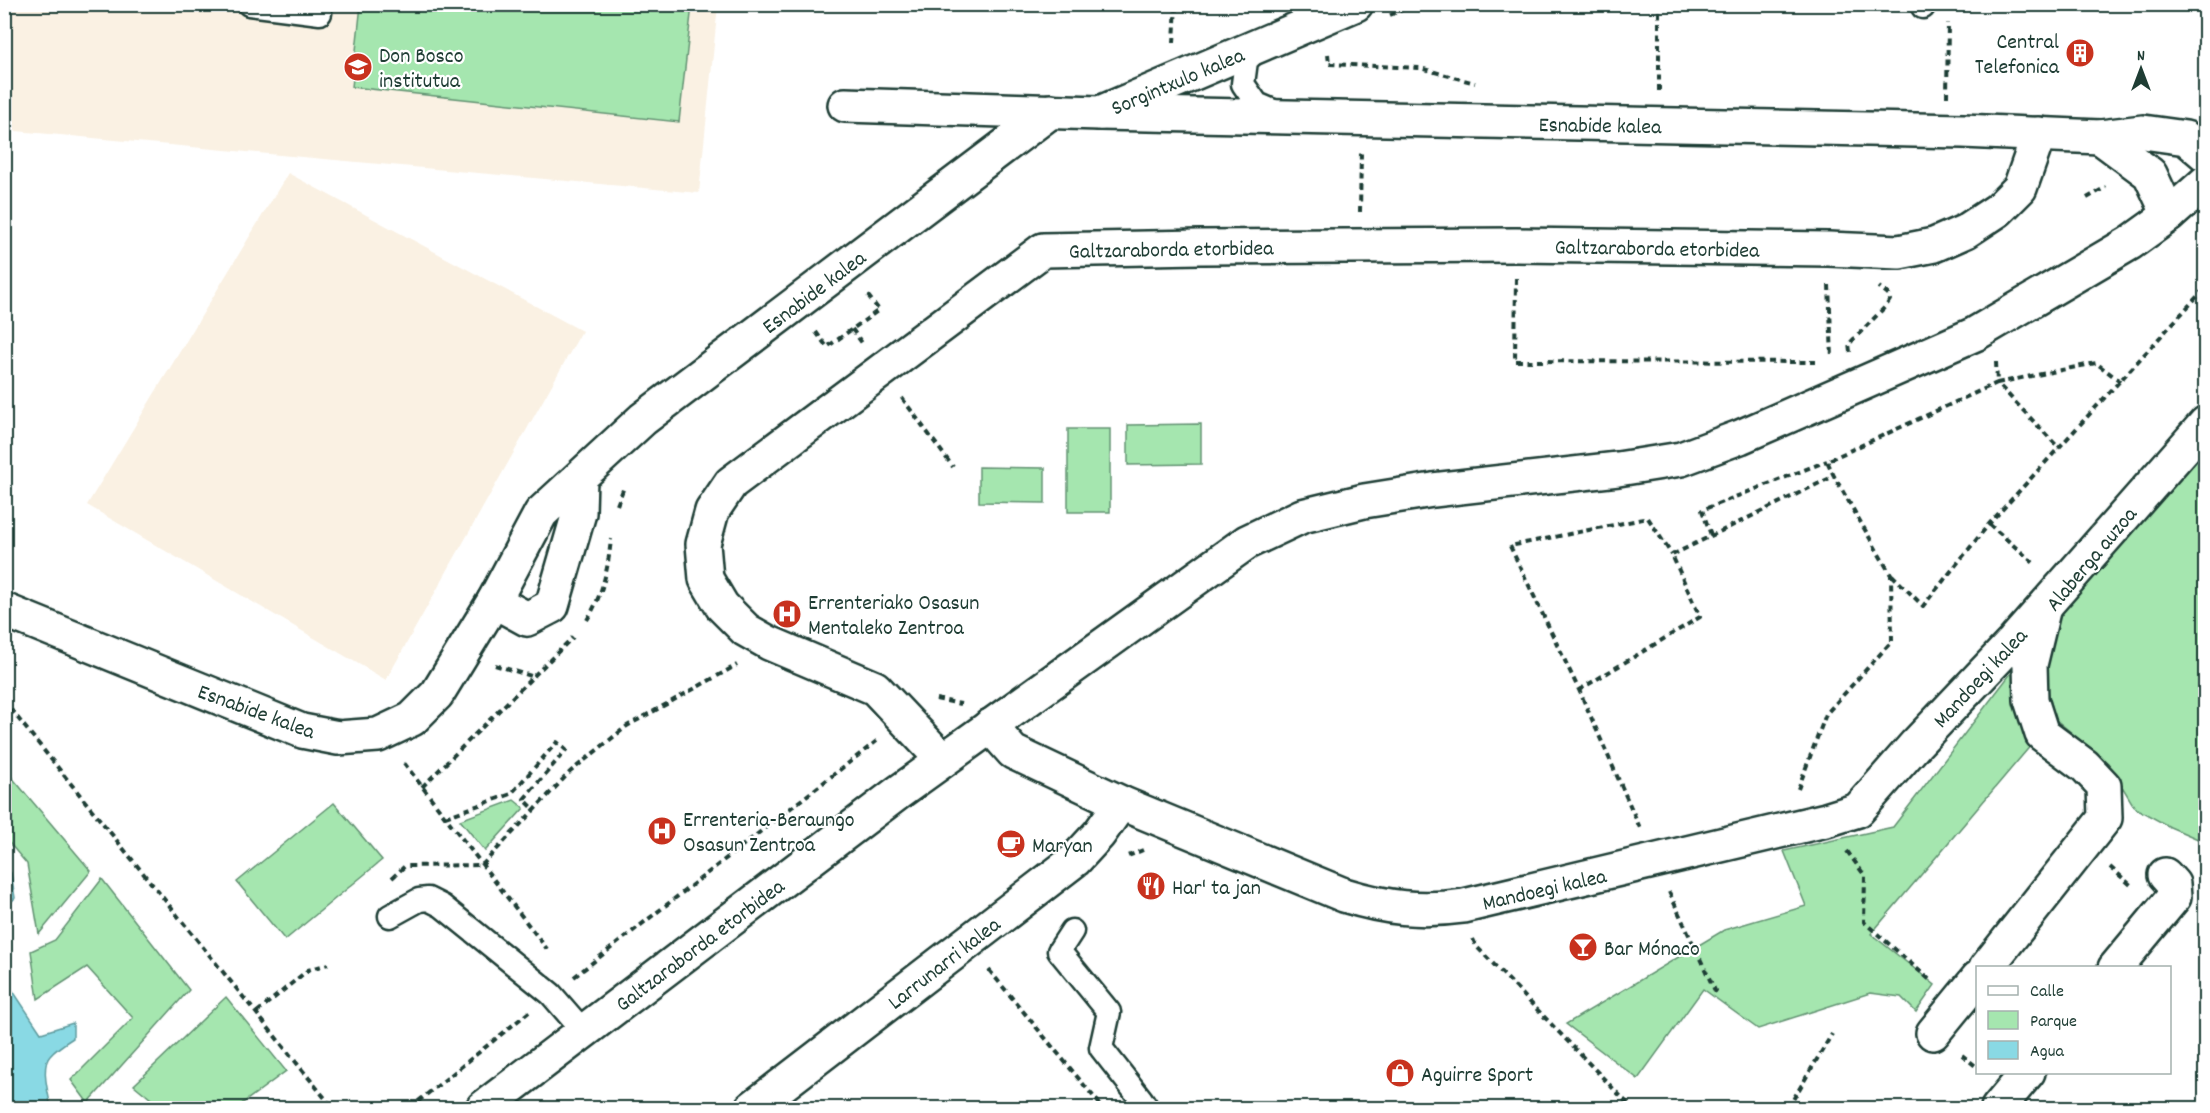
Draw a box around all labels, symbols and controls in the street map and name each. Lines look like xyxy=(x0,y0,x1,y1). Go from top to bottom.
place label: Central Telefonica xyxy=(1975,28,2060,84)
building icon: Central Telefonica xyxy=(2064,37,2096,69)
north arrow xyxy=(2111,39,2171,99)
street label: Sorgintxulo kalea xyxy=(1107,41,1250,125)
place label: Don Bosco institutua xyxy=(379,42,463,98)
text: N xyxy=(2137,45,2145,68)
school or university icon: Don Bosco institutua xyxy=(342,51,374,83)
street label: Esnabide kalea xyxy=(1538,111,1662,144)
street label: Galtzaraborda etorbidea xyxy=(1554,233,1760,268)
street label: Galtzaraborda etorbidea xyxy=(1068,234,1274,269)
street label: Esnabide kalea xyxy=(757,244,874,343)
street label: Alaberga auzoa xyxy=(2040,501,2146,619)
place label: Errenteriako Osasun Mentaleko Zentroa xyxy=(808,589,979,645)
hospital icon: Errenteriako Osasun Mentaleko Zentroa xyxy=(771,598,803,630)
street label: Mandoegi kalea xyxy=(1927,622,2036,736)
street label: Esnabide kalea xyxy=(193,678,319,749)
place label: Errenteria-Beraungo Osasun Zentroa xyxy=(683,806,855,862)
hospital icon: Errenteria-Beraungo Osasun Zentroa xyxy=(646,815,678,847)
cafe icon: Maryan xyxy=(995,828,1027,860)
place label: Maryan xyxy=(1032,832,1093,863)
street label: Mandoegi kalea xyxy=(1480,862,1611,921)
restaurant icon: Har' ta jan xyxy=(1135,870,1167,902)
street label: Galtzaraborda etorbidea xyxy=(610,872,793,1021)
place label: Har' ta jan xyxy=(1172,874,1261,905)
street label: Larrunarri kalea xyxy=(882,910,1009,1019)
bar icon: Bar Mónaco xyxy=(1567,931,1599,963)
place label: Bar Mónaco xyxy=(1604,935,1700,966)
legend xyxy=(1976,966,2171,1074)
text: Calle xyxy=(2030,980,2064,1005)
text: Parque xyxy=(2030,1010,2077,1035)
text: Agua xyxy=(2030,1040,2064,1065)
shop icon: Aguirre Sport xyxy=(1384,1057,1416,1089)
place label: Aguirre Sport xyxy=(1421,1061,1533,1092)

